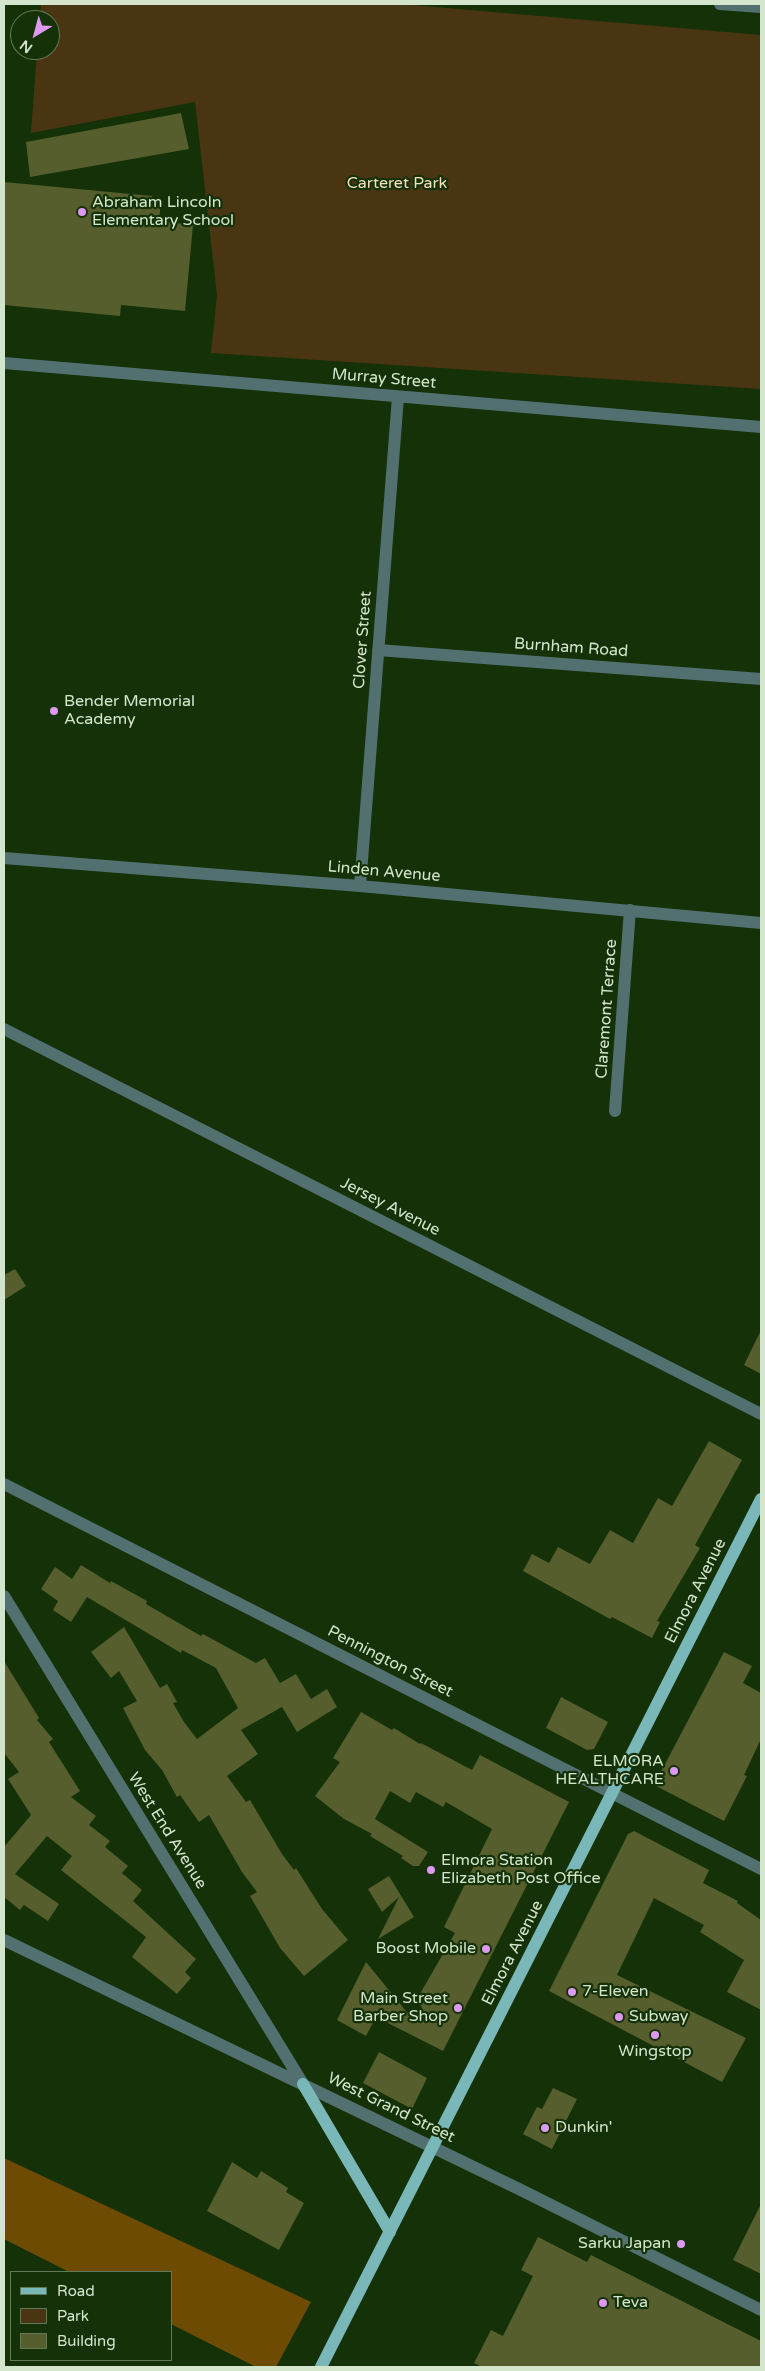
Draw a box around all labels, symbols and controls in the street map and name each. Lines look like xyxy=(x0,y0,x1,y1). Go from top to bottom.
north arrow xyxy=(10,10,60,60)
text: N xyxy=(17,36,36,57)
park label: Carteret Park xyxy=(347,174,447,194)
place label: Abraham Lincoln Elementary School xyxy=(92,193,234,231)
marker: Abraham Lincoln Elementary School xyxy=(76,206,88,218)
street label: Murray Street xyxy=(331,365,437,393)
street label: Clover Street xyxy=(350,590,376,690)
street label: Burnham Road xyxy=(513,634,629,662)
place label: Bender Memorial Academy xyxy=(64,692,195,730)
marker: Bender Memorial Academy xyxy=(48,705,60,717)
street label: Linden Avenue xyxy=(327,858,441,886)
street label: Claremont Terrace xyxy=(593,939,621,1079)
street label: Jersey Avenue xyxy=(337,1174,443,1240)
street label: Elmora Avenue xyxy=(661,1535,731,1647)
street label: Pennington Street xyxy=(324,1622,456,1702)
place label: ELMORA HEALTHCARE xyxy=(555,1752,664,1790)
marker: ELMORA HEALTHCARE xyxy=(668,1765,680,1777)
street label: West End Avenue xyxy=(123,1769,211,1893)
place label: Elmora Station Elizabeth Post Office xyxy=(441,1851,600,1889)
marker: Elmora Station Elizabeth Post Office xyxy=(425,1864,437,1876)
street label: Elmora Avenue xyxy=(478,1897,548,2009)
place label: Boost Mobile xyxy=(376,1939,476,1959)
marker: Boost Mobile xyxy=(480,1943,492,1955)
place label: 7-Eleven xyxy=(582,1982,649,2002)
marker: 7-Eleven xyxy=(566,1986,578,1998)
place label: Main Street Barber Shop xyxy=(353,1989,448,2027)
marker: Main Street Barber Shop xyxy=(452,2002,464,2014)
place label: Subway xyxy=(629,2007,688,2027)
marker: Subway xyxy=(613,2011,625,2023)
marker: Wingstop xyxy=(649,2029,661,2041)
place label: Wingstop xyxy=(618,2042,692,2062)
street label: West Grand Street xyxy=(324,2069,458,2147)
place label: Dunkin' xyxy=(555,2118,612,2138)
marker: Dunkin' xyxy=(539,2122,551,2134)
place label: Sarku Japan xyxy=(578,2234,671,2254)
marker: Sarku Japan xyxy=(675,2238,687,2250)
legend xyxy=(10,2271,172,2361)
text: Road xyxy=(57,2282,95,2300)
place label: Teva xyxy=(613,2293,648,2313)
marker: Teva xyxy=(597,2297,609,2309)
text: Park xyxy=(57,2307,89,2325)
text: Building xyxy=(57,2332,116,2350)

